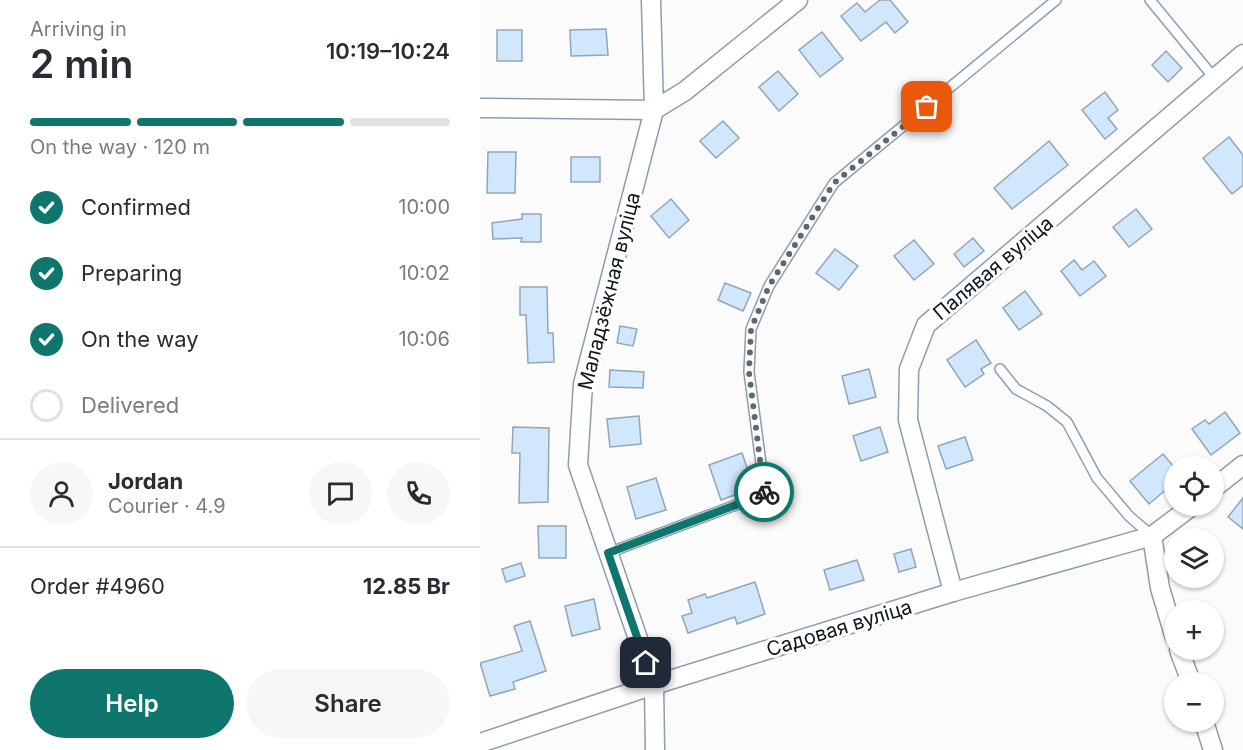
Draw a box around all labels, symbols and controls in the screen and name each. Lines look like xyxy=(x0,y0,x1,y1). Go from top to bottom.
text: Arriving in xyxy=(30,17,127,41)
text: 10:19–10:24 xyxy=(326,38,450,64)
text: 2 min xyxy=(30,40,133,87)
pin xyxy=(901,81,952,132)
icon: bag xyxy=(910,90,943,123)
text: On the way · 120 m xyxy=(30,135,210,159)
street label: Маладзёжная вуліца xyxy=(573,190,645,392)
icon: check xyxy=(30,191,63,224)
text: Confirmed xyxy=(81,194,191,220)
text: 10:00 xyxy=(398,195,450,219)
street label: Палявая вуліца xyxy=(928,211,1058,325)
icon: check xyxy=(30,257,63,290)
text: Preparing xyxy=(81,260,182,286)
text: 10:02 xyxy=(399,261,450,285)
icon: check xyxy=(30,323,63,356)
text: On the way xyxy=(81,326,199,352)
text: 10:06 xyxy=(398,327,450,351)
text: Delivered xyxy=(81,392,179,418)
map controls xyxy=(1164,456,1224,732)
button: locate xyxy=(1164,456,1224,516)
button: person xyxy=(30,462,93,525)
button: chat xyxy=(309,462,372,525)
button: phone xyxy=(387,462,450,525)
courier xyxy=(734,462,794,522)
text: Jordan xyxy=(108,468,183,494)
icon: bike xyxy=(748,476,781,509)
text: Courier · 4.9 xyxy=(108,494,226,518)
button: layers xyxy=(1164,528,1224,588)
text: Order #4960 xyxy=(30,573,165,599)
text: 12.85 Br xyxy=(363,573,450,599)
street label: Садовая вуліца xyxy=(763,594,915,662)
button: + xyxy=(1164,600,1224,660)
pin xyxy=(620,637,671,688)
icon: home xyxy=(629,646,662,679)
button: Help xyxy=(30,669,234,738)
button: Share xyxy=(246,669,450,738)
button: − xyxy=(1164,672,1224,732)

